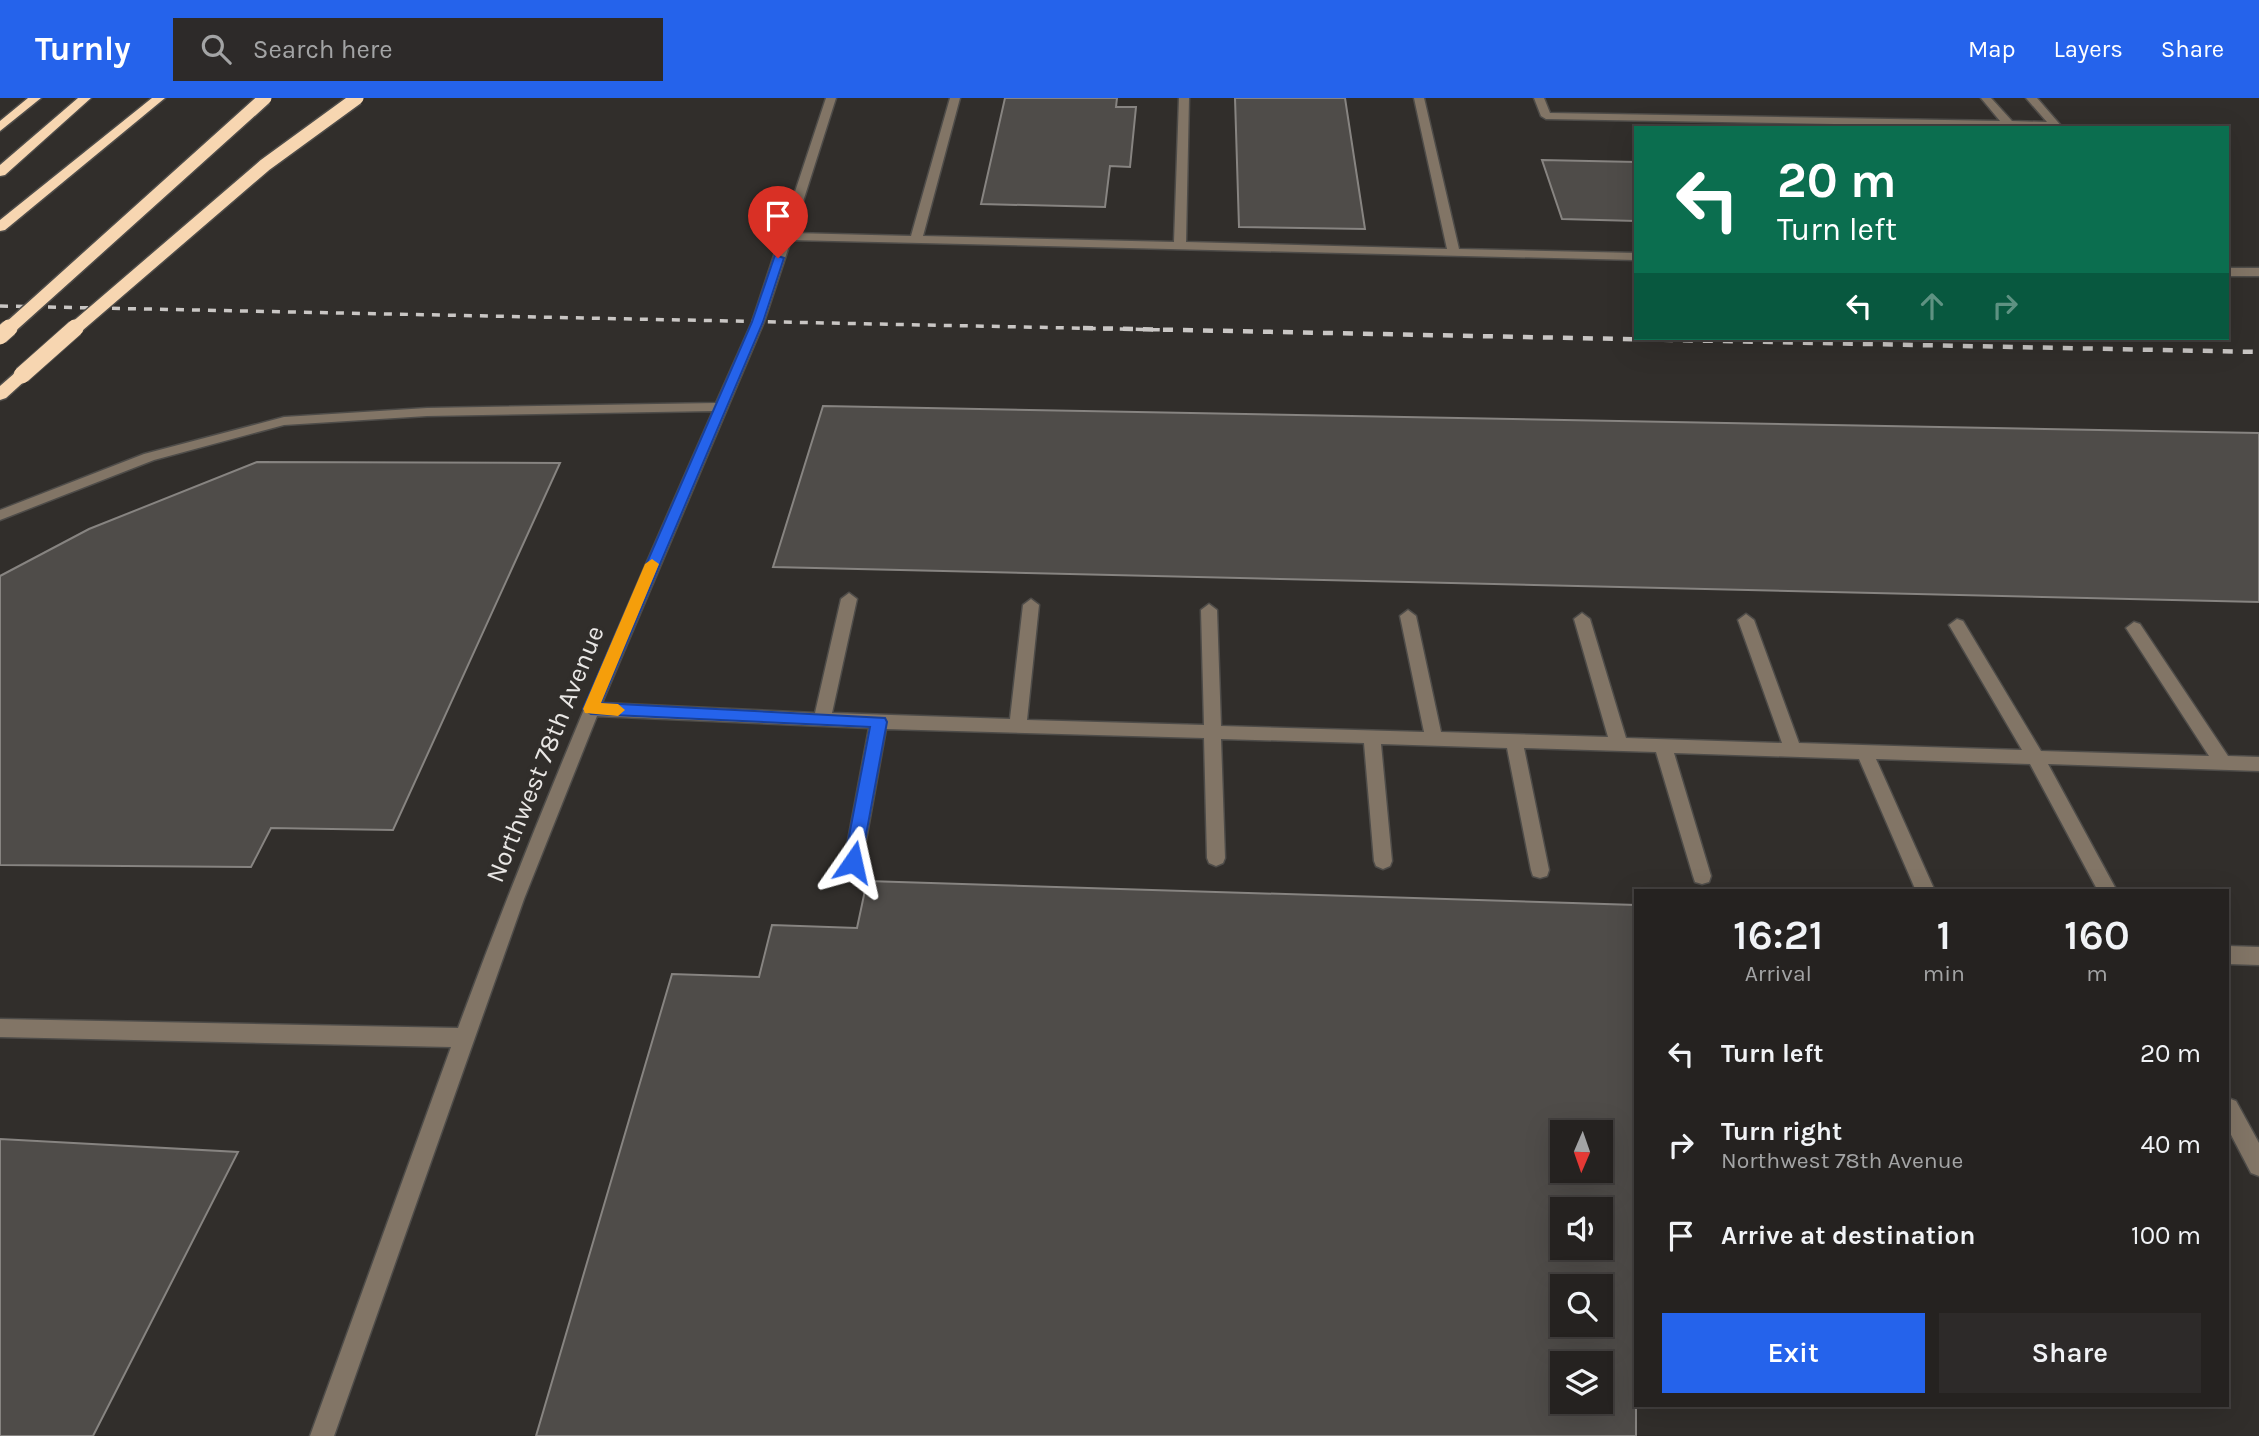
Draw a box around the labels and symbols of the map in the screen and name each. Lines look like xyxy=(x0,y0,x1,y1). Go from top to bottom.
pin xyxy=(748,186,808,258)
street label: Northwest 78th Avenue xyxy=(479,621,611,887)
position arrow xyxy=(816,825,890,899)
north arrow xyxy=(1550,1120,1614,1183)

